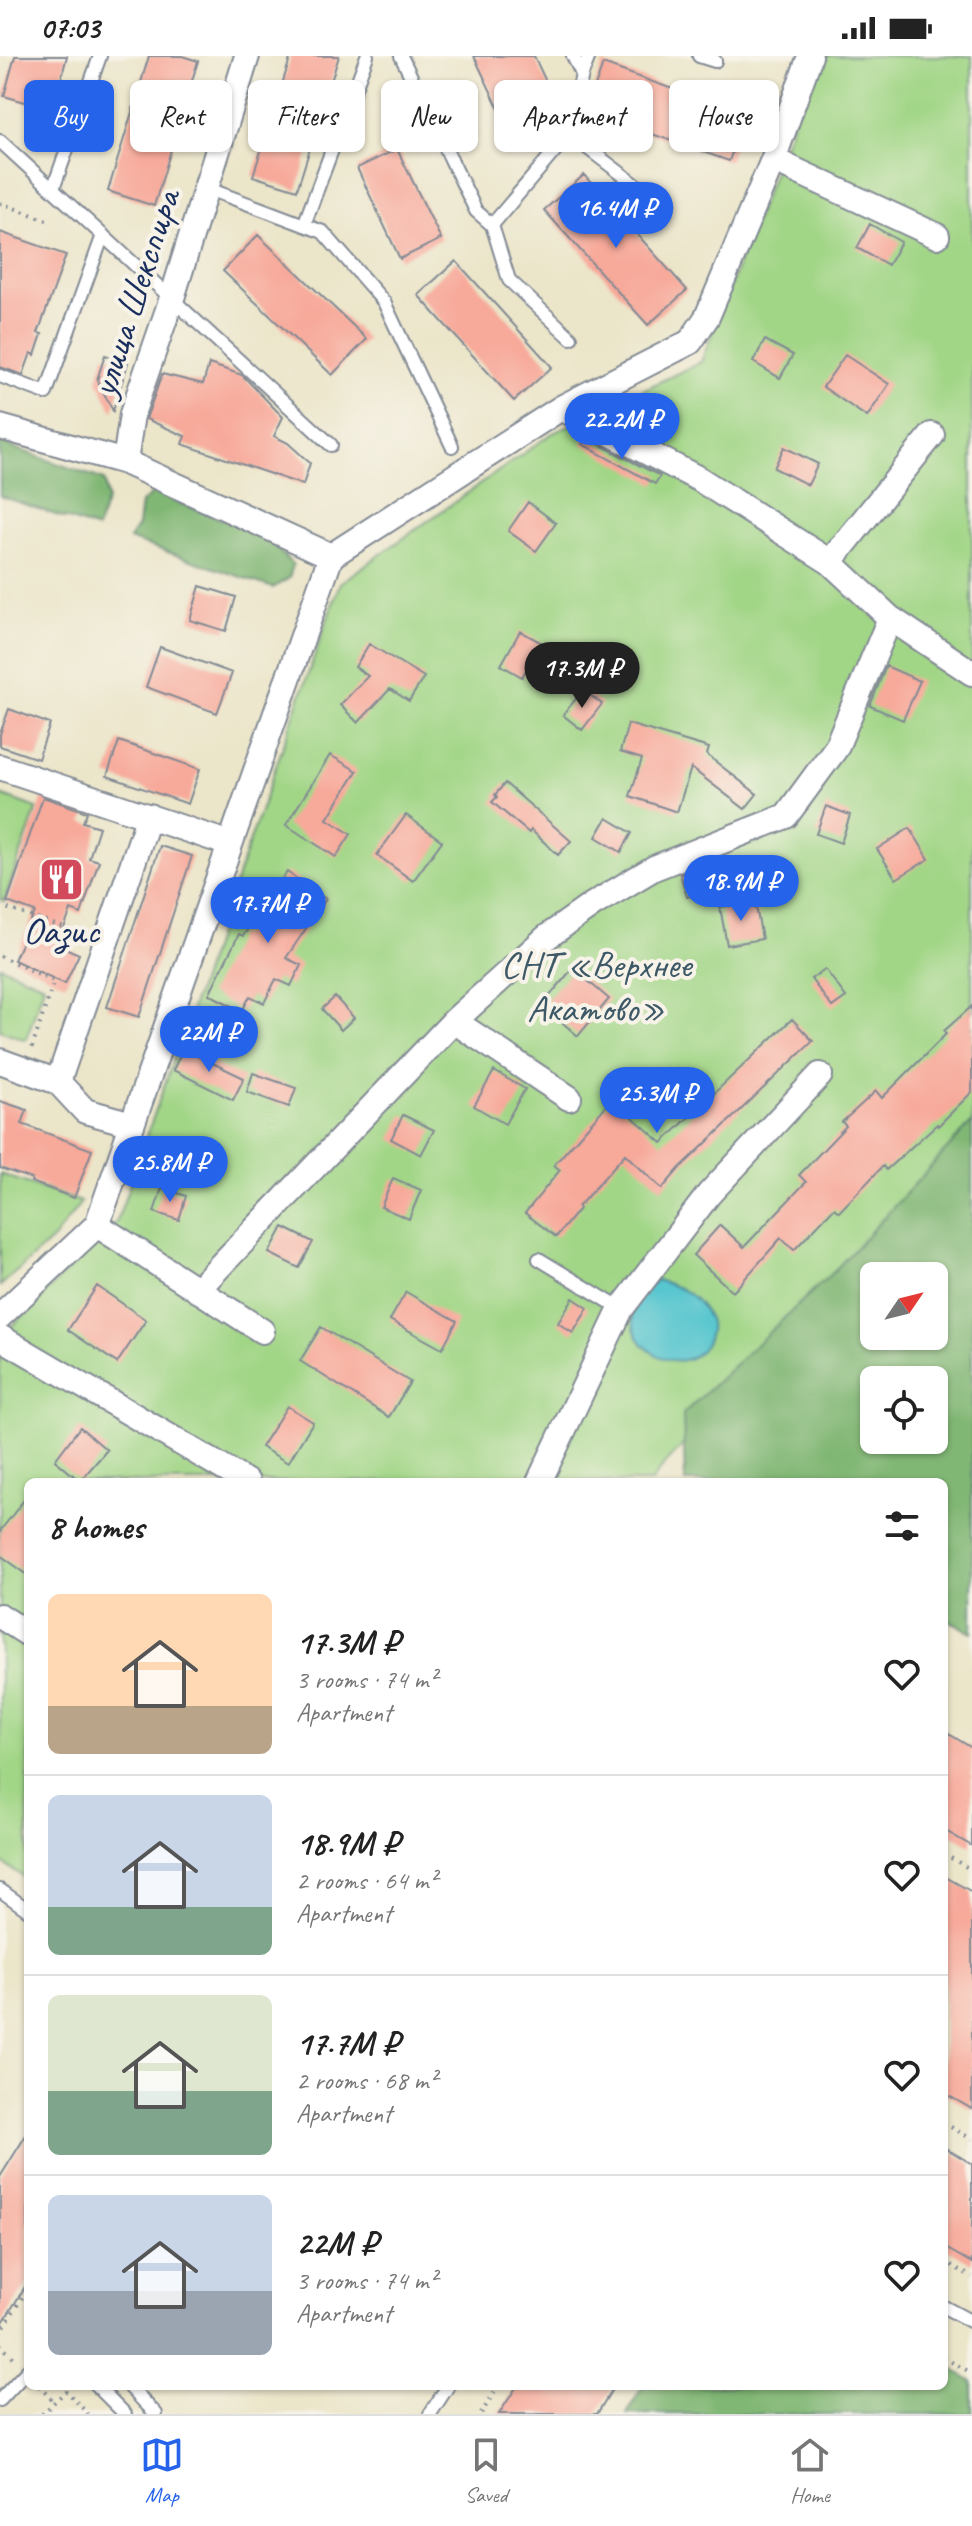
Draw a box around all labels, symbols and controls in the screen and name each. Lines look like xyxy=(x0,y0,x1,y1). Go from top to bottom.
text: 07:03 xyxy=(40,9,100,47)
chip: Buy xyxy=(24,80,114,152)
chip: Rent xyxy=(130,80,232,152)
chip: Filters xyxy=(248,80,365,152)
chip: New xyxy=(381,80,478,152)
chip: Apartment xyxy=(494,80,653,152)
chip: House xyxy=(669,80,779,152)
street label: улица Шекспира xyxy=(79,181,191,404)
pin: 16.4M ₽ xyxy=(542,182,690,250)
text: 16.4M ₽ xyxy=(576,191,656,224)
pin: 22.2M ₽ xyxy=(548,393,696,461)
text: 22.2M ₽ xyxy=(583,402,661,435)
pin: 17.3M ₽ xyxy=(508,642,656,710)
text: 17.3M ₽ xyxy=(543,651,621,684)
restaurant icon: Оазис xyxy=(37,855,85,903)
pin: 18.9M ₽ xyxy=(667,855,815,923)
text: 18.9M ₽ xyxy=(702,864,780,897)
pin: 17.7M ₽ xyxy=(194,877,342,945)
text: 17.7M ₽ xyxy=(229,886,307,919)
place label: Оазис xyxy=(23,907,101,954)
park label: СНТ «Верхнее Акатово» xyxy=(501,941,694,1032)
pin: 22M ₽ xyxy=(153,1006,265,1074)
text: 22M ₽ xyxy=(178,1015,240,1048)
pin: 25.3M ₽ xyxy=(583,1067,731,1135)
text: 25.3M ₽ xyxy=(618,1076,696,1109)
pin: 25.8M ₽ xyxy=(96,1136,244,1204)
text: 25.8M ₽ xyxy=(131,1145,209,1178)
north arrow xyxy=(860,1262,948,1350)
map controls xyxy=(860,1262,948,1454)
button: locate xyxy=(860,1366,948,1454)
icon: filters xyxy=(880,1504,924,1548)
text: 8 homes xyxy=(48,1505,144,1548)
text: 17.3M ₽ xyxy=(296,1620,399,1663)
icon: home xyxy=(112,1626,208,1722)
icon: heart xyxy=(880,1652,924,1696)
text: 3 rooms · 74 m² xyxy=(296,1663,437,1696)
text: Apartment xyxy=(296,1696,392,1729)
text: 18.9M ₽ xyxy=(296,1821,399,1864)
icon: home xyxy=(112,1827,208,1923)
icon: heart xyxy=(880,1853,924,1897)
text: 2 rooms · 64 m² xyxy=(296,1864,437,1897)
text: Apartment xyxy=(296,1897,392,1930)
text: 17.7M ₽ xyxy=(296,2021,399,2064)
icon: home xyxy=(112,2027,208,2123)
icon: heart xyxy=(880,2053,924,2097)
text: 2 rooms · 68 m² xyxy=(296,2064,437,2097)
text: Apartment xyxy=(296,2097,392,2130)
text: 22M ₽ xyxy=(296,2221,377,2264)
icon: home xyxy=(112,2227,208,2323)
icon: heart xyxy=(880,2253,924,2297)
text: 3 rooms · 74 m² xyxy=(296,2264,437,2297)
text: Apartment xyxy=(296,2297,392,2330)
tab: Map xyxy=(140,2433,184,2509)
tab: Saved xyxy=(464,2433,508,2509)
tab: Home xyxy=(788,2433,832,2509)

